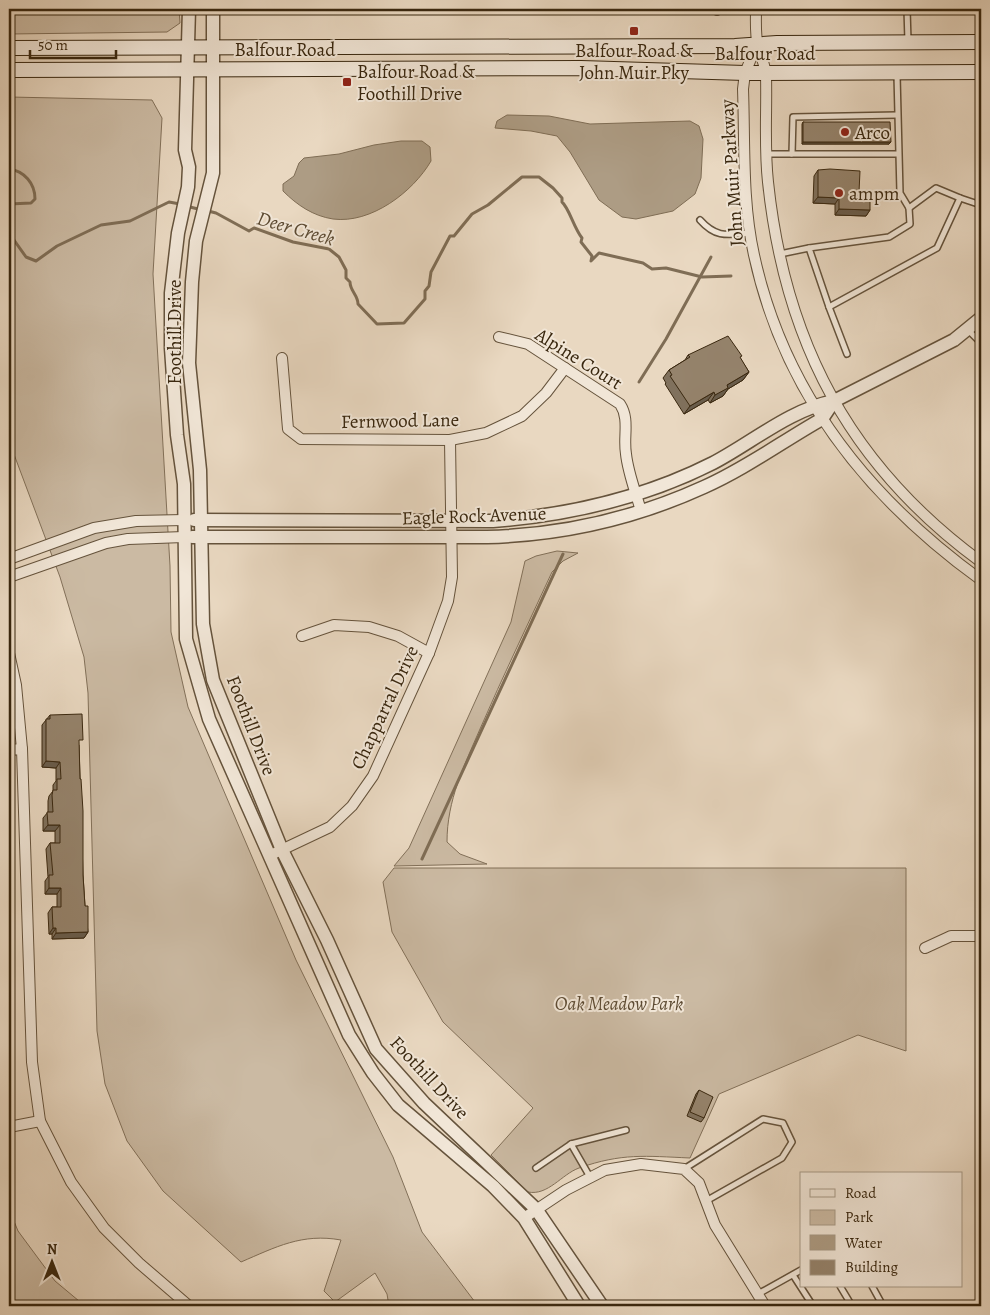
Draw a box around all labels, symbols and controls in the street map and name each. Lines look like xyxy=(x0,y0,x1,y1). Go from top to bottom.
marker: Balfour Road & John Muir Pky xyxy=(628,25,640,37)
scale bar xyxy=(30,28,116,60)
text: 50 m xyxy=(38,35,68,55)
street label: Balfour Road xyxy=(234,37,336,63)
place label: Balfour Road & John Muir Pky xyxy=(575,38,694,86)
street label: Balfour Road xyxy=(714,41,816,67)
place label: Balfour Road & Foothill Drive xyxy=(357,59,476,107)
marker: Balfour Road & Foothill Drive xyxy=(341,76,353,88)
street label: John Muir Parkway xyxy=(714,98,750,247)
place label: Arco xyxy=(854,120,890,146)
marker: Arco xyxy=(839,126,851,138)
place label: ampm xyxy=(849,181,900,207)
marker: ampm xyxy=(833,187,845,199)
water label: Deer Creek xyxy=(254,205,338,252)
street label: Foothill Drive xyxy=(162,279,188,385)
street label: Alpine Court xyxy=(529,321,627,396)
street label: Fernwood Lane xyxy=(341,407,459,435)
street label: Eagle Rock Avenue xyxy=(401,500,547,532)
street label: Chapparral Drive xyxy=(345,641,425,774)
street label: Foothill Drive xyxy=(220,672,282,779)
park label: Oak Meadow Park xyxy=(555,991,683,1017)
street label: Foothill Drive xyxy=(384,1030,475,1125)
legend xyxy=(800,1172,962,1288)
text: Road xyxy=(845,1183,877,1203)
text: Park xyxy=(845,1207,874,1227)
text: Water xyxy=(844,1233,882,1253)
north arrow xyxy=(28,1238,78,1288)
text: N xyxy=(47,1240,57,1259)
text: Building xyxy=(845,1257,898,1277)

